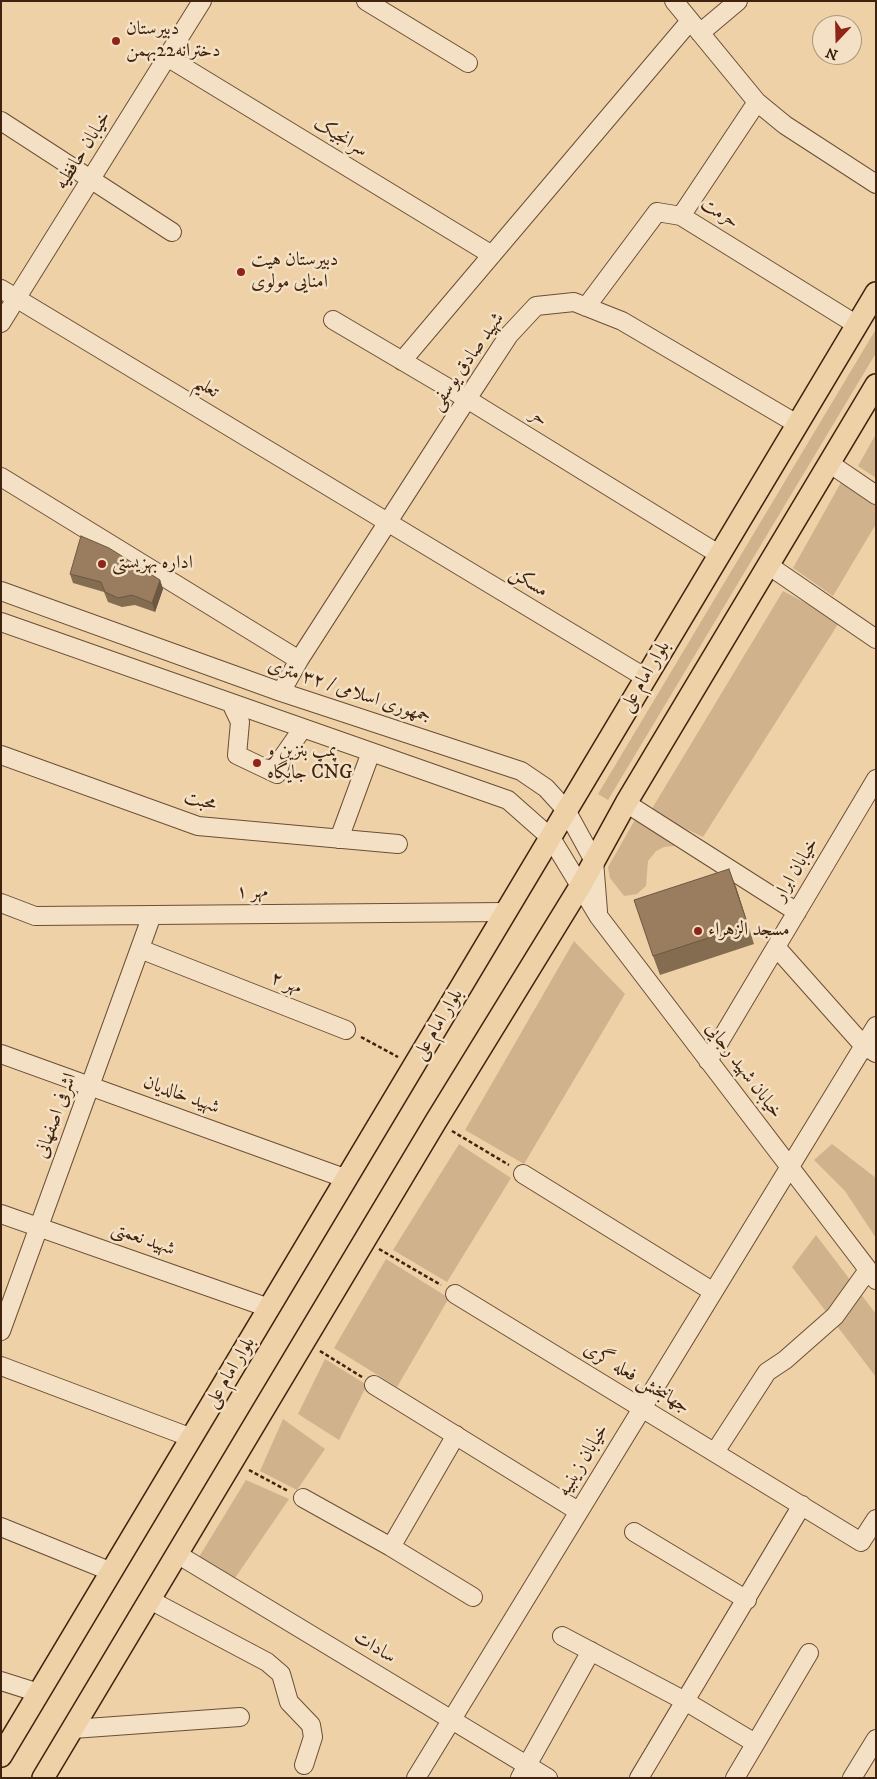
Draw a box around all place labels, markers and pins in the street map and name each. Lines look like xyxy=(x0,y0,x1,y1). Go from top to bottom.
place label: دبیرستان دخترانه22بهمن xyxy=(126,19,221,63)
marker: دبیرستان دخترانه22بهمن xyxy=(110,35,122,47)
place label: دبیرستان هیت امنایی مولوی xyxy=(251,250,338,294)
marker: دبیرستان هیت امنایی مولوی xyxy=(235,266,247,278)
place label: اداره بهزیستی xyxy=(112,553,193,575)
marker: اداره بهزیستی xyxy=(96,558,108,570)
place label: پمپ بنزین و جایگاه CNG xyxy=(267,741,352,785)
marker: پمپ بنزین و جایگاه CNG xyxy=(251,757,263,769)
place label: مسجد الزهراء xyxy=(708,920,790,942)
marker: مسجد الزهراء xyxy=(692,925,704,937)

